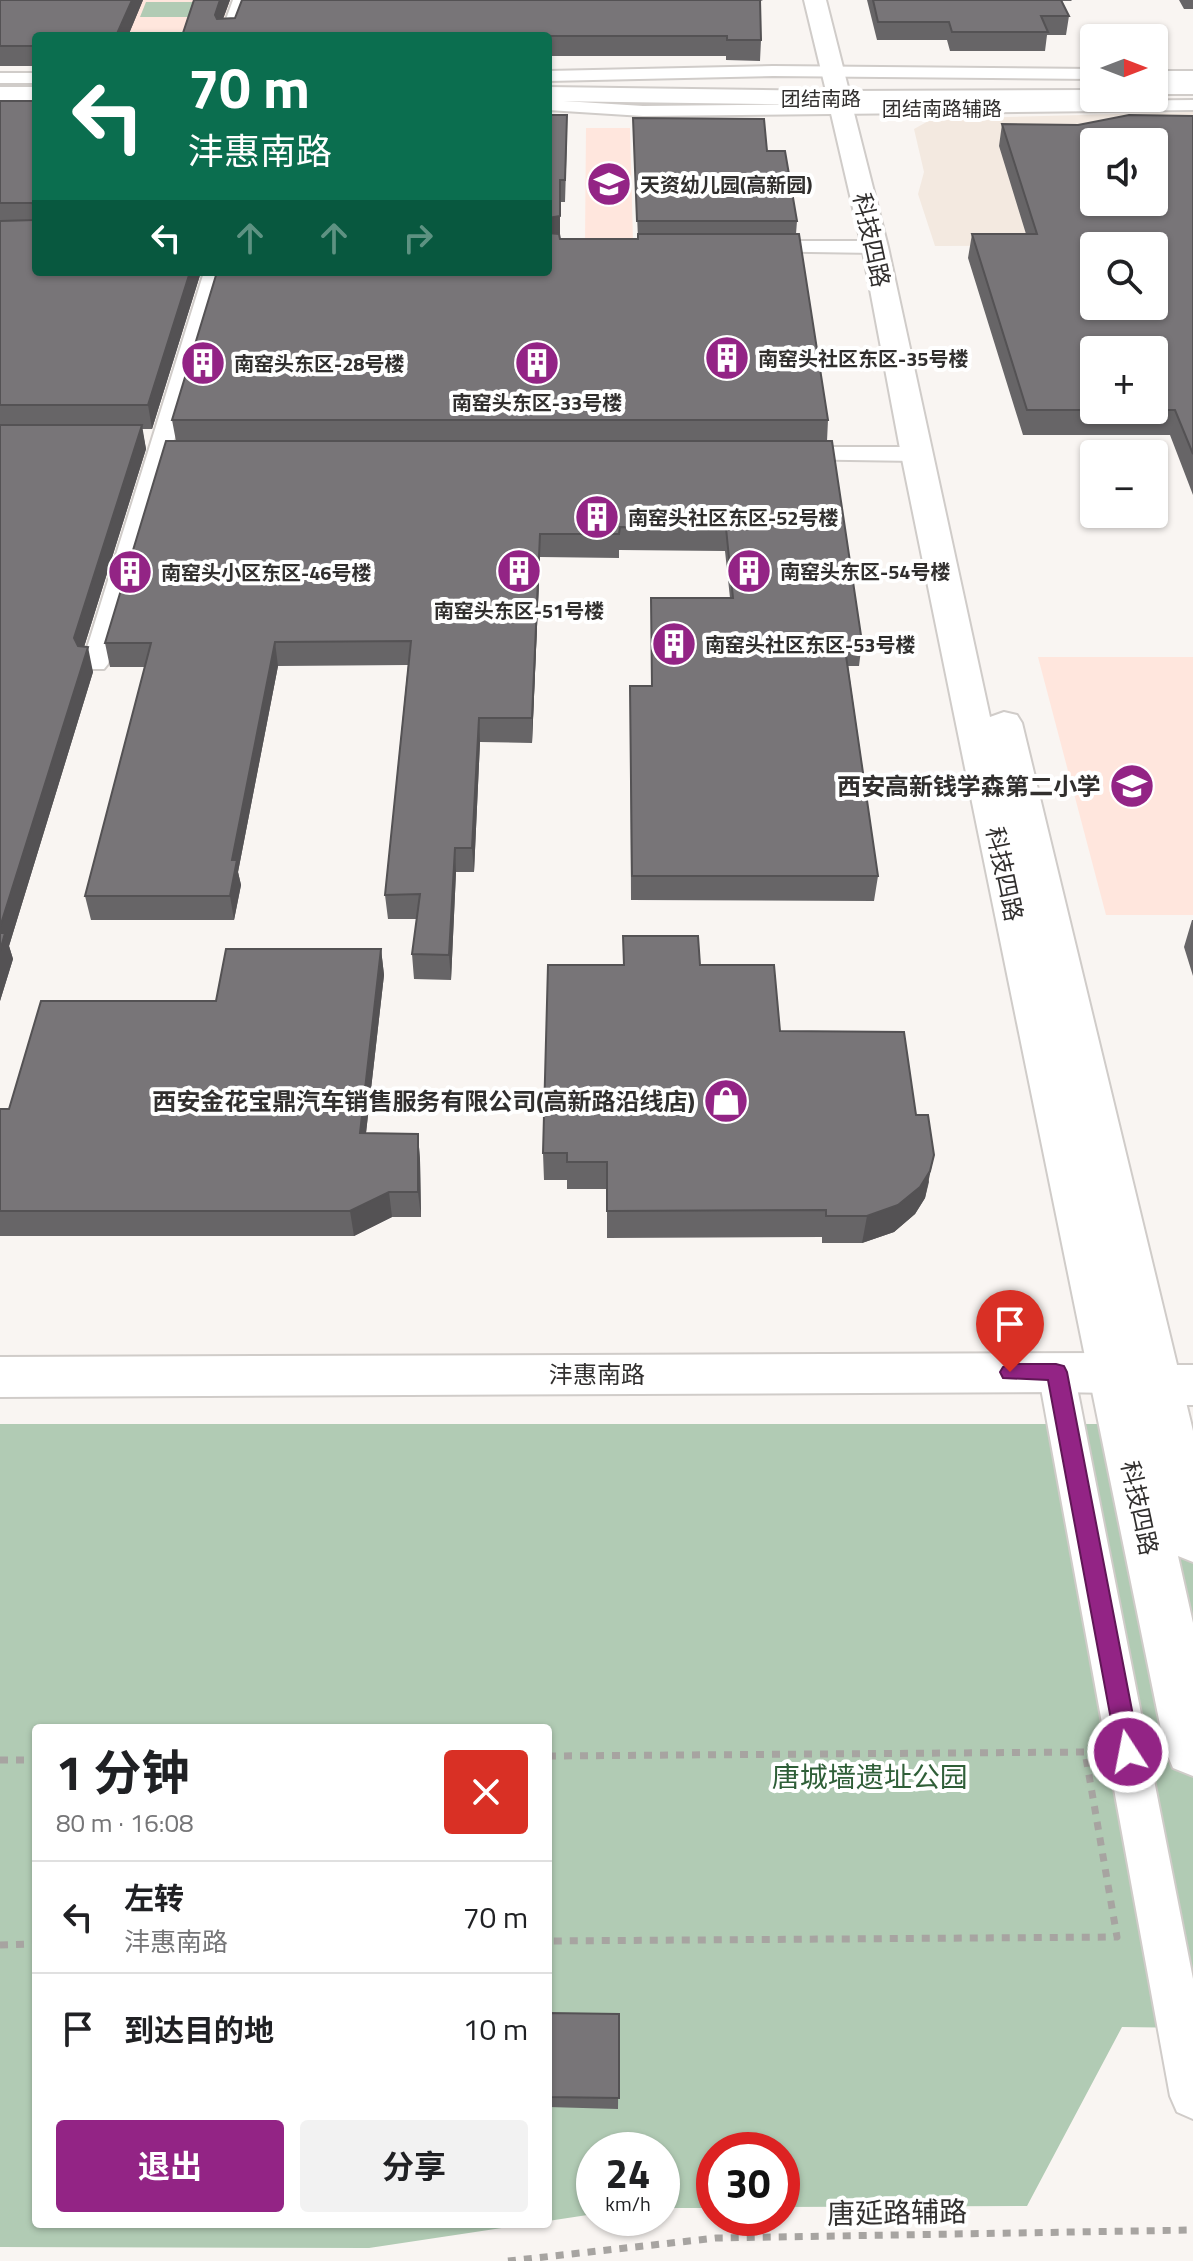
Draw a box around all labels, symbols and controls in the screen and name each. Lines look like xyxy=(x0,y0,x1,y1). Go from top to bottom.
north arrow xyxy=(1080,24,1168,112)
map controls xyxy=(1080,24,1168,528)
text: 70 m xyxy=(188,45,310,130)
icon: left xyxy=(56,64,160,168)
street label: 团结南路 xyxy=(781,83,861,114)
street label: 团结南路辅路 xyxy=(882,93,1002,124)
text: 沣惠南路 xyxy=(188,123,332,178)
button: sound xyxy=(1080,128,1168,216)
school or university icon: 天资幼儿园(高新园) xyxy=(585,160,633,208)
place label: 天资幼儿园(高新园) xyxy=(640,169,812,200)
street label: 科技四路 xyxy=(844,189,900,291)
icon: left xyxy=(144,216,188,260)
icon: ahead xyxy=(228,216,272,260)
icon: ahead xyxy=(312,216,356,260)
icon: right xyxy=(396,216,440,260)
button: search xyxy=(1080,232,1168,320)
building icon: 南窑头社区东区-35号楼 xyxy=(703,334,751,382)
button: + xyxy=(1080,336,1168,424)
building icon: 南窑头东区-28号楼 xyxy=(179,339,227,387)
building icon: 南窑头东区-33号楼 xyxy=(513,339,561,387)
place label: 南窑头社区东区-35号楼 xyxy=(758,343,969,374)
place label: 南窑头东区-28号楼 xyxy=(234,348,405,379)
place label: 南窑头东区-33号楼 xyxy=(452,387,622,418)
button: − xyxy=(1080,440,1168,528)
building icon: 南窑头社区东区-52号楼 xyxy=(573,493,621,541)
place label: 南窑头社区东区-52号楼 xyxy=(628,502,839,533)
building icon: 南窑头东区-51号楼 xyxy=(495,547,543,595)
building icon: 南窑头东区-54号楼 xyxy=(725,547,773,595)
building icon: 南窑头小区东区-46号楼 xyxy=(106,548,154,596)
place label: 南窑头东区-54号楼 xyxy=(780,556,951,587)
place label: 南窑头小区东区-46号楼 xyxy=(161,557,372,588)
place label: 南窑头东区-51号楼 xyxy=(434,595,604,626)
building icon: 南窑头社区东区-53号楼 xyxy=(650,620,698,668)
place label: 南窑头社区东区-53号楼 xyxy=(705,629,916,660)
school or university icon: 西安高新钱学森第二小学 xyxy=(1108,762,1156,810)
place label: 西安高新钱学森第二小学 xyxy=(837,768,1101,804)
street label: 科技四路 xyxy=(977,823,1033,925)
shop icon: 西安金花宝鼎汽车销售服务有限公司(高新路沿线店) xyxy=(702,1077,750,1125)
place label: 西安金花宝鼎汽车销售服务有限公司(高新路沿线店) xyxy=(152,1083,695,1119)
pin xyxy=(976,1290,1044,1372)
icon: arrive xyxy=(988,1302,1032,1346)
street label: 沣惠南路 xyxy=(549,1356,645,1392)
street label: 科技四路 xyxy=(1112,1457,1168,1559)
position arrow xyxy=(1086,1710,1170,1794)
text: 1 分钟 xyxy=(56,1736,189,1809)
button: close xyxy=(444,1750,528,1834)
park label: 唐城墙遗址公园 xyxy=(772,1755,968,1798)
text: 80 m · 16:08 xyxy=(56,1803,194,1842)
text: 左转 xyxy=(124,1875,184,1921)
text: 70 m xyxy=(463,1894,528,1940)
icon: left xyxy=(56,1895,100,1939)
text: 沣惠南路 xyxy=(124,1922,228,1961)
text: 10 m xyxy=(463,2006,528,2052)
icon: arrive xyxy=(56,2007,100,2051)
text: 到达目的地 xyxy=(124,2007,274,2053)
button: 退出 xyxy=(56,2120,284,2212)
button: 分享 xyxy=(300,2120,528,2212)
speed limit sign: 30 xyxy=(696,2132,800,2236)
text: 24 xyxy=(606,2143,650,2204)
text: km/h xyxy=(605,2188,651,2219)
street label: 唐延路辅路 xyxy=(827,2189,967,2235)

